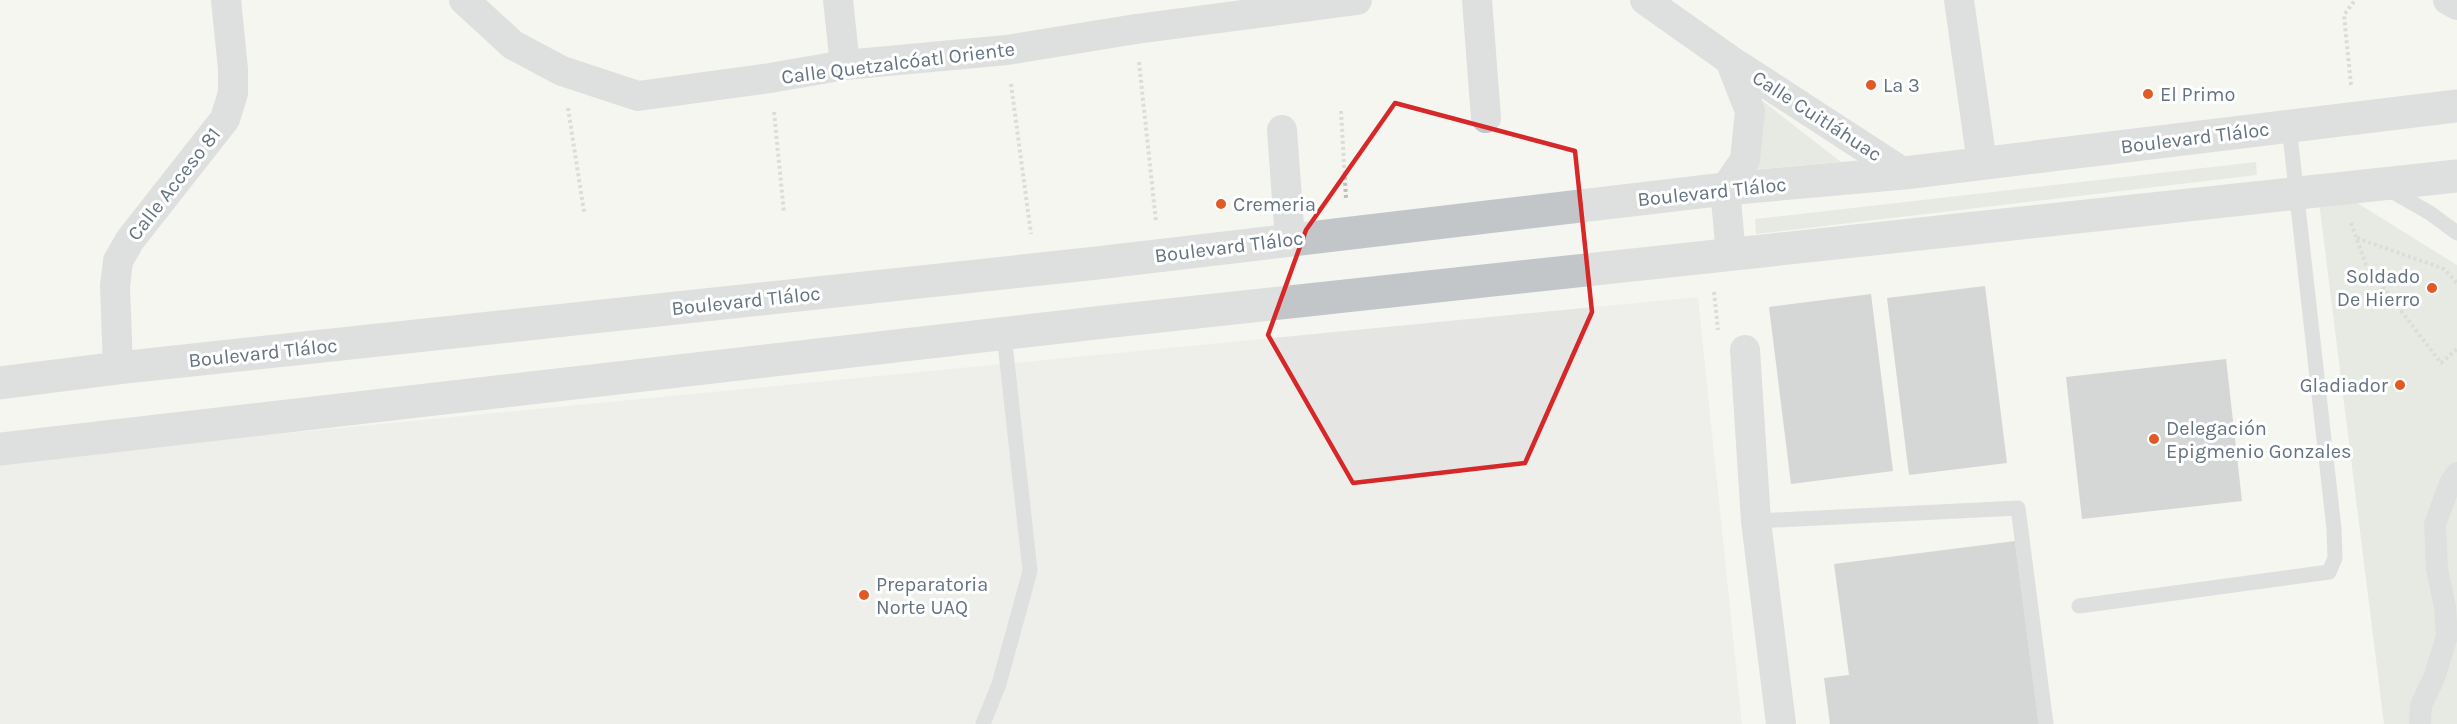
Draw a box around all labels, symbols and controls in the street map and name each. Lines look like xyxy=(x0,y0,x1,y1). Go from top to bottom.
street label: Calle Quetzalcóatl Oriente xyxy=(780,37,1016,89)
street label: Calle Cuitláhuac xyxy=(1748,66,1886,166)
place label: La 3 xyxy=(1883,74,1920,97)
marker: La 3 xyxy=(1864,78,1878,92)
place label: El Primo xyxy=(2160,83,2236,106)
marker: El Primo xyxy=(2141,87,2155,101)
street label: Boulevard Tláloc xyxy=(2119,117,2271,159)
street label: Calle Acceso 81 xyxy=(123,123,225,245)
street label: Boulevard Tláloc xyxy=(1636,173,1788,211)
place label: Cremeria xyxy=(1233,193,1316,216)
marker: Cremeria xyxy=(1214,197,1228,211)
street label: Boulevard Tláloc xyxy=(1153,226,1305,268)
place label: Soldado De Hierro xyxy=(2337,265,2420,311)
marker: Soldado De Hierro xyxy=(2425,281,2439,295)
street label: Boulevard Tláloc xyxy=(670,282,822,320)
street label: Boulevard Tláloc xyxy=(187,334,339,372)
place label: Gladiador xyxy=(2300,374,2389,397)
marker: Gladiador xyxy=(2393,378,2407,392)
place label: Delegación Epigmenio Gonzales xyxy=(2166,417,2352,463)
marker: Delegación Epigmenio Gonzales xyxy=(2147,432,2161,446)
place label: Preparatoria Norte UAQ xyxy=(876,573,988,619)
marker: Preparatoria Norte UAQ xyxy=(857,588,871,602)

